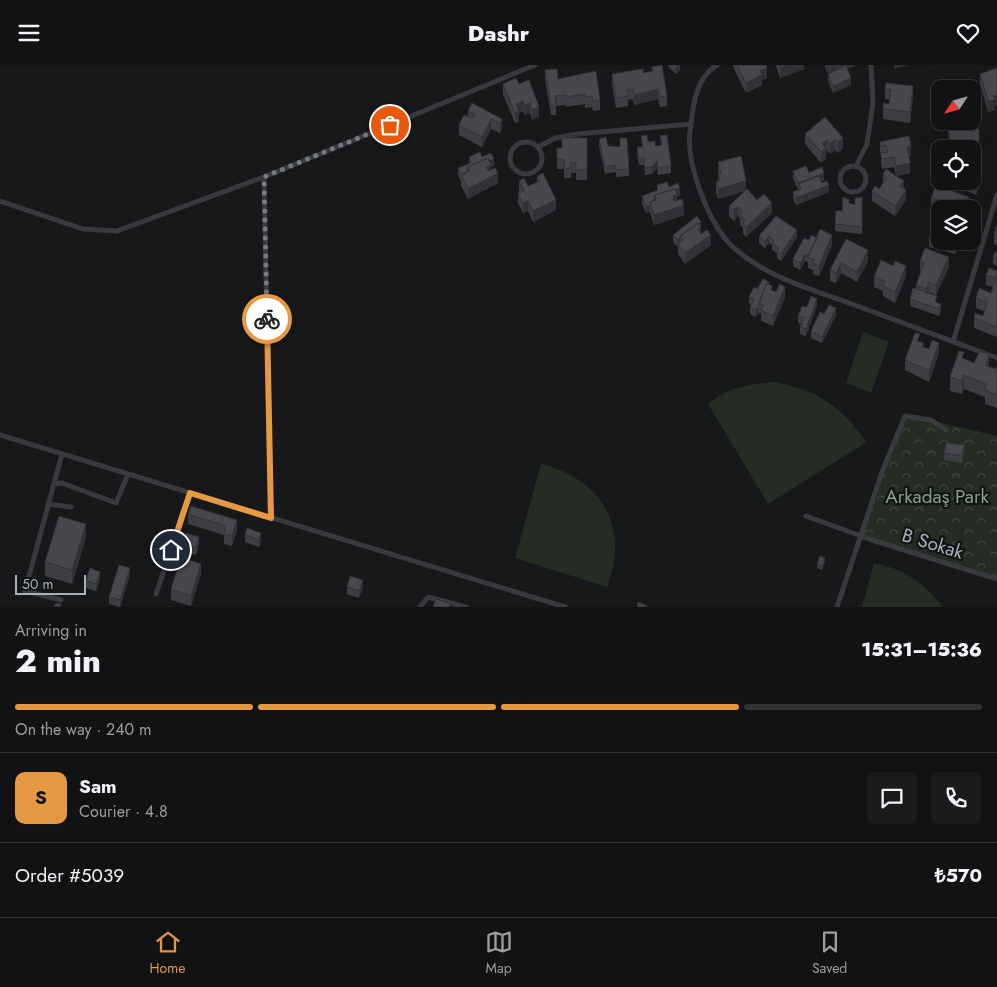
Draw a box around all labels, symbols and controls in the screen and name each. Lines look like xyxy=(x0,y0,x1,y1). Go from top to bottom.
text: Dashr xyxy=(468,17,529,49)
icon: menu xyxy=(15,19,43,47)
icon: heart xyxy=(954,19,982,47)
north arrow xyxy=(931,80,981,130)
map controls xyxy=(931,80,981,250)
pin xyxy=(369,104,411,146)
icon: bag xyxy=(376,111,404,139)
button: locate xyxy=(931,140,981,190)
button: layers xyxy=(931,200,981,250)
courier xyxy=(242,294,292,344)
icon: bike xyxy=(253,305,281,333)
park label: Arkadaş Park xyxy=(885,483,990,510)
street label: B Sokak xyxy=(899,521,968,566)
pin xyxy=(150,529,192,571)
icon: home xyxy=(157,536,185,564)
scale bar xyxy=(15,572,86,595)
text: 50 m xyxy=(22,574,53,594)
text: Arriving in xyxy=(15,619,87,642)
text: 15:31–15:36 xyxy=(861,636,982,663)
text: 2 min xyxy=(15,638,101,684)
text: On the way · 240 m xyxy=(15,718,151,741)
button: chat xyxy=(866,772,918,824)
button: phone xyxy=(930,772,982,824)
text: Sam xyxy=(79,773,117,800)
text: S xyxy=(35,784,47,811)
text: Courier · 4.8 xyxy=(79,800,168,823)
text: Order #5039 xyxy=(15,862,124,889)
text: ₺570 xyxy=(935,862,982,889)
tab: Home xyxy=(150,928,185,978)
tab: Map xyxy=(485,928,513,978)
tab: Saved xyxy=(812,928,847,978)

